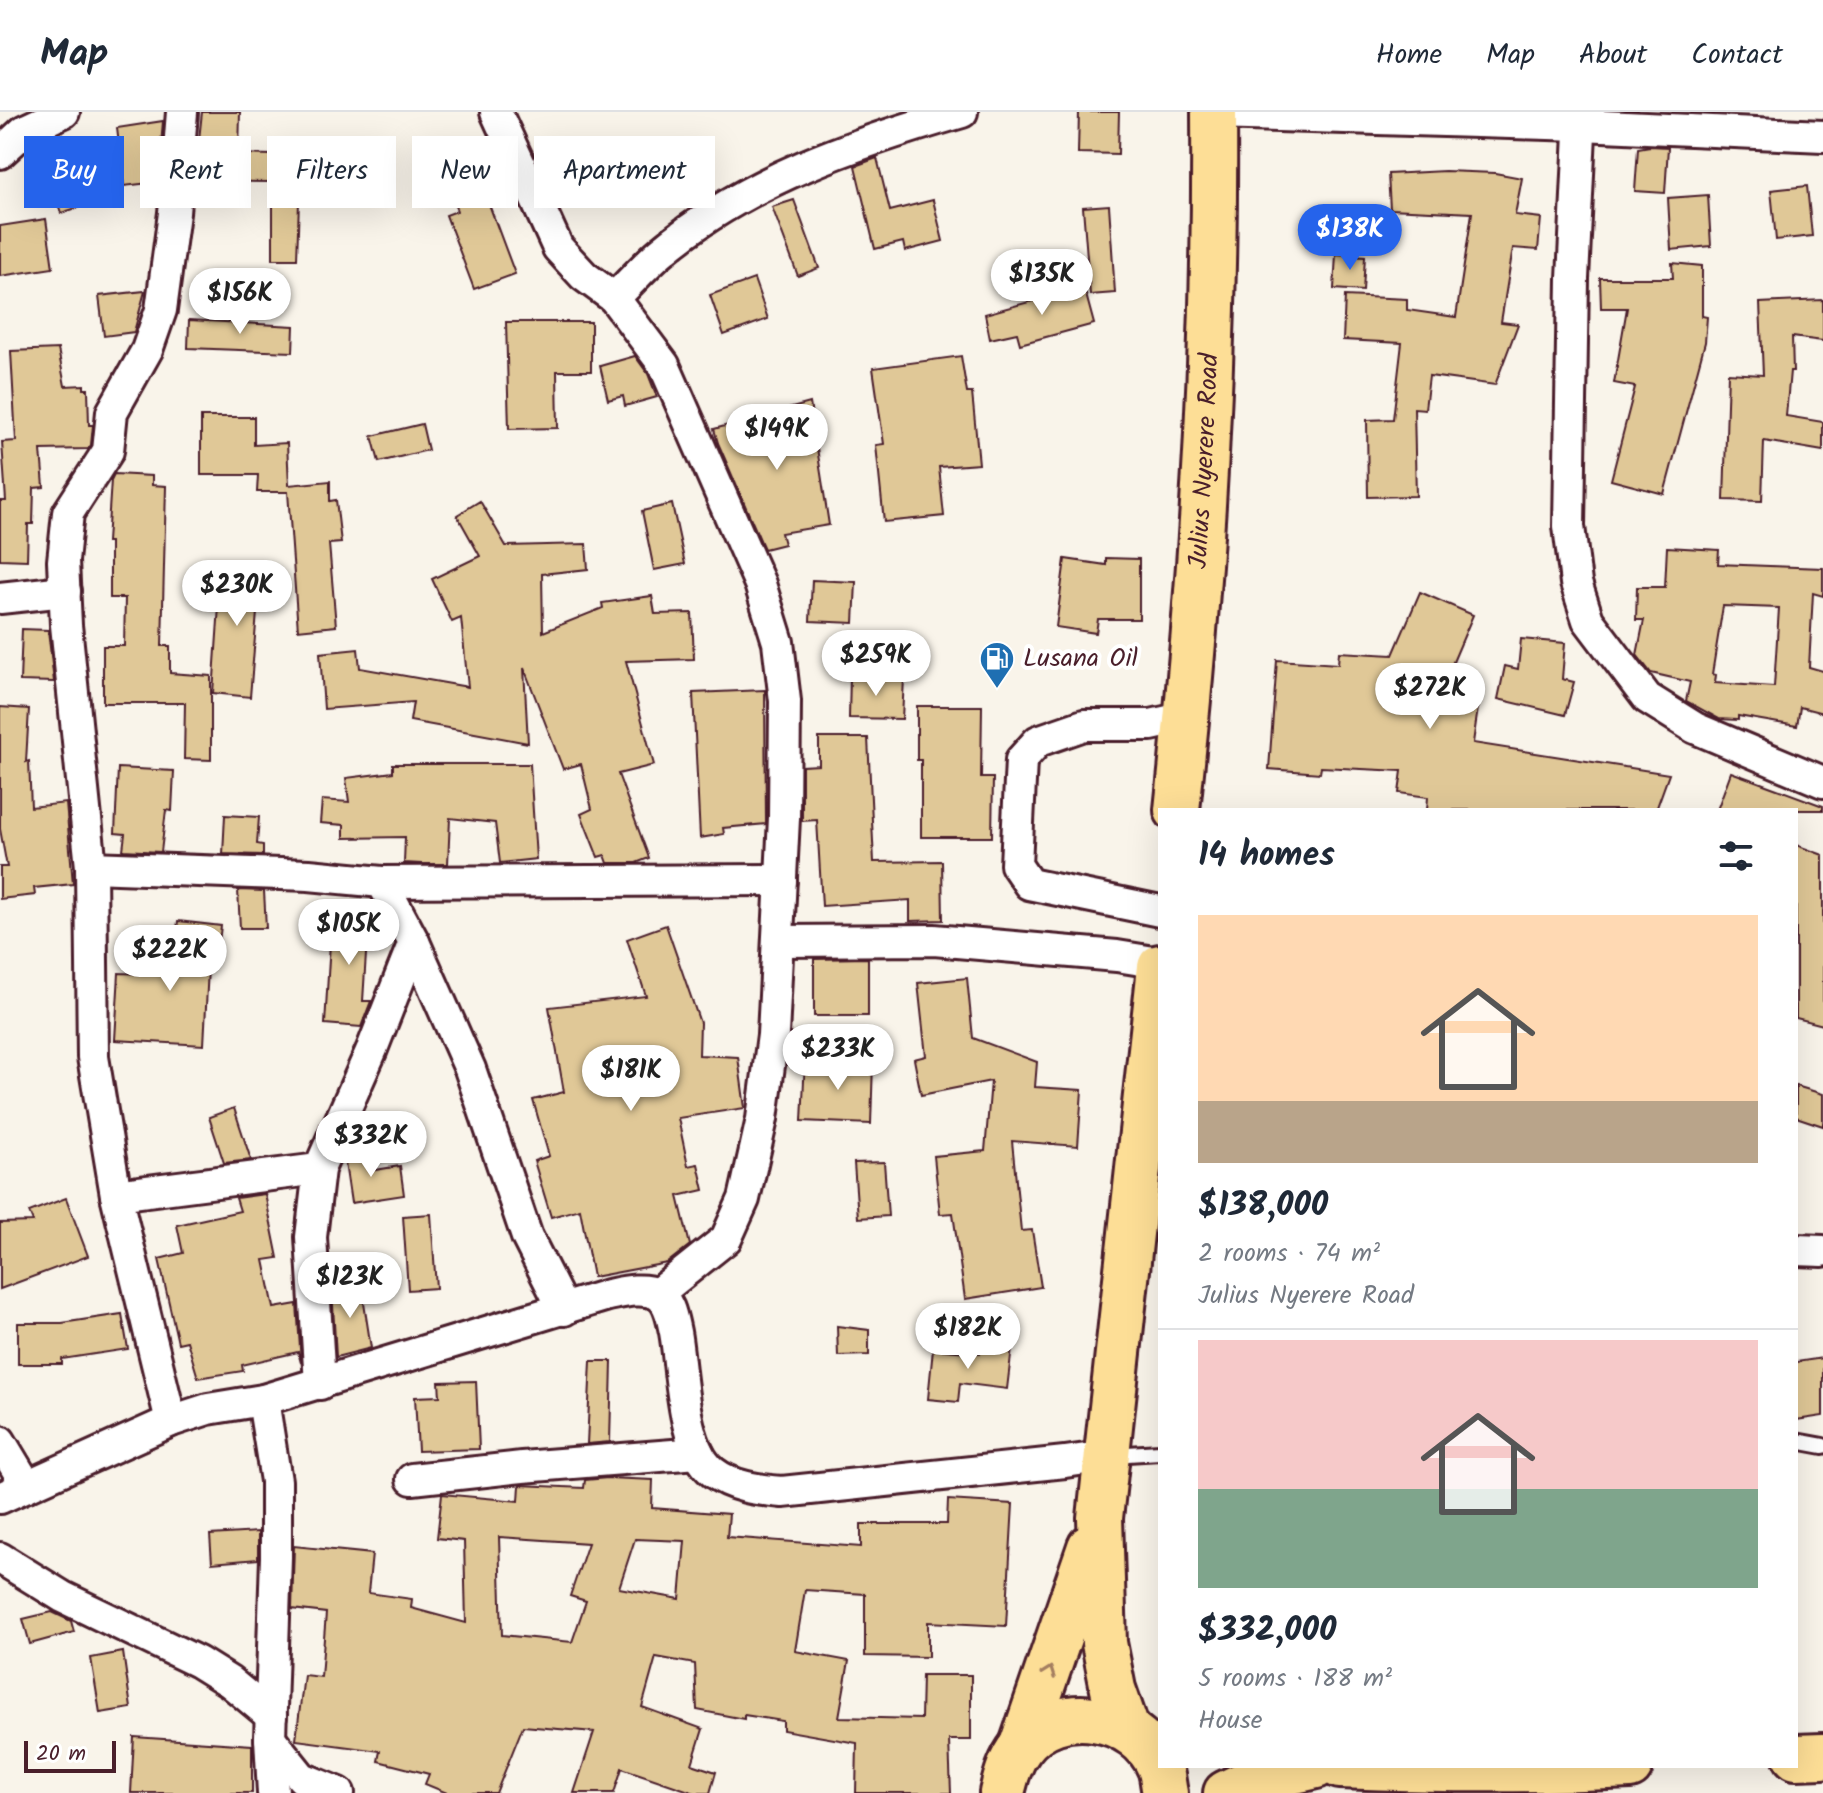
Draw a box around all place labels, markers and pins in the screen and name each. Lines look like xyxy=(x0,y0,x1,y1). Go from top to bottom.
pin: $138K xyxy=(1294,204,1406,272)
pin: $135K xyxy=(986,249,1098,317)
pin: $156K xyxy=(184,268,296,336)
pin: $149K xyxy=(721,404,833,472)
pin: $230K xyxy=(181,560,293,628)
pin: $259K xyxy=(820,630,932,698)
place label: Lusana Oil xyxy=(1023,638,1138,680)
fuel station icon: Lusana Oil xyxy=(978,640,1016,690)
pin: $272K xyxy=(1374,663,1486,731)
pin: $105K xyxy=(293,899,405,967)
pin: $222K xyxy=(114,925,226,993)
pin: $233K xyxy=(782,1024,894,1092)
pin: $181K xyxy=(575,1045,687,1113)
pin: $332K xyxy=(315,1111,427,1179)
pin: $123K xyxy=(294,1252,406,1320)
pin: $182K xyxy=(912,1303,1024,1371)

